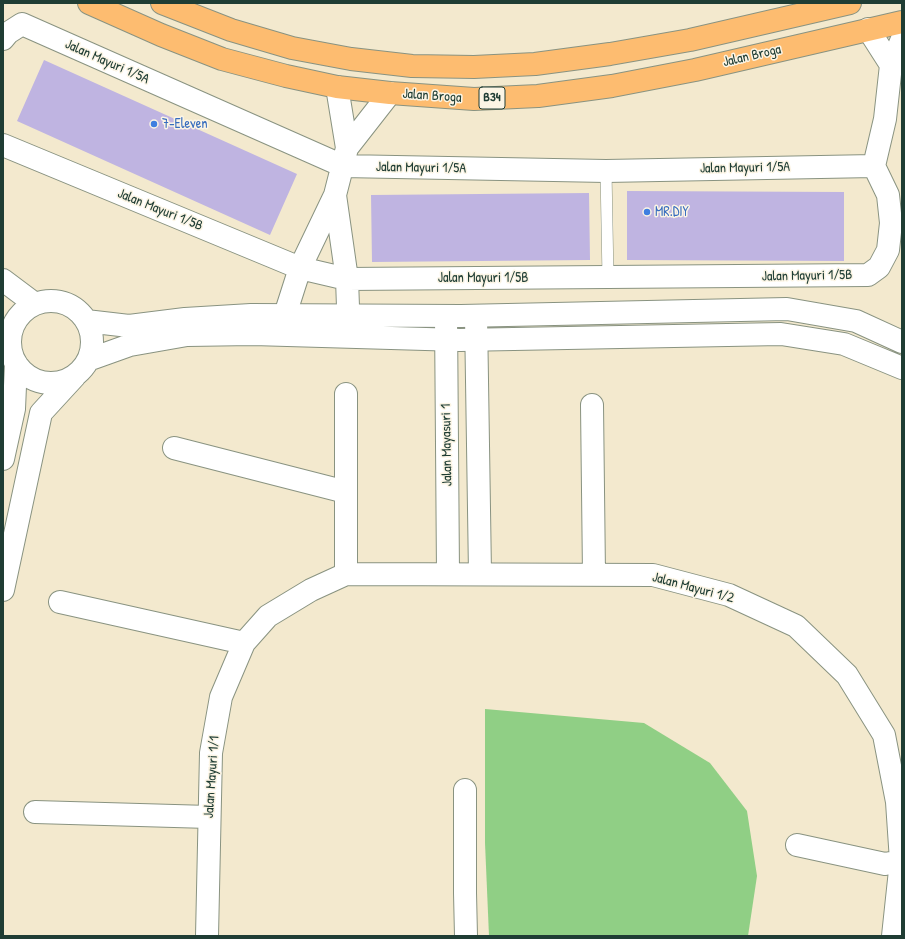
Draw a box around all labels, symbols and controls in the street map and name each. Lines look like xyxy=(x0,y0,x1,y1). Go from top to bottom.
street label: Jalan Mayuri 1/5A xyxy=(62,36,152,88)
street label: Jalan Broga xyxy=(721,41,783,71)
street label: Jalan Broga xyxy=(402,86,462,106)
road number: B34 xyxy=(479,87,505,109)
place label: 7-Eleven xyxy=(162,116,208,132)
marker: 7-Eleven xyxy=(149,119,159,129)
street label: Jalan Mayuri 1/5A xyxy=(376,159,466,177)
street label: Jalan Mayuri 1/5A xyxy=(700,159,790,177)
street label: Jalan Mayuri 1/5B xyxy=(115,185,205,235)
place label: MR.DIY xyxy=(655,204,689,220)
marker: MR.DIY xyxy=(642,207,652,217)
street label: Jalan Mayuri 1/5B xyxy=(762,267,852,285)
street label: Jalan Mayuri 1/5B xyxy=(438,270,528,286)
street label: Jalan Mayasuri 1 xyxy=(438,404,456,486)
street label: Jalan Mayuri 1/2 xyxy=(650,569,736,607)
street label: Jalan Mayuri 1/1 xyxy=(201,735,223,819)

